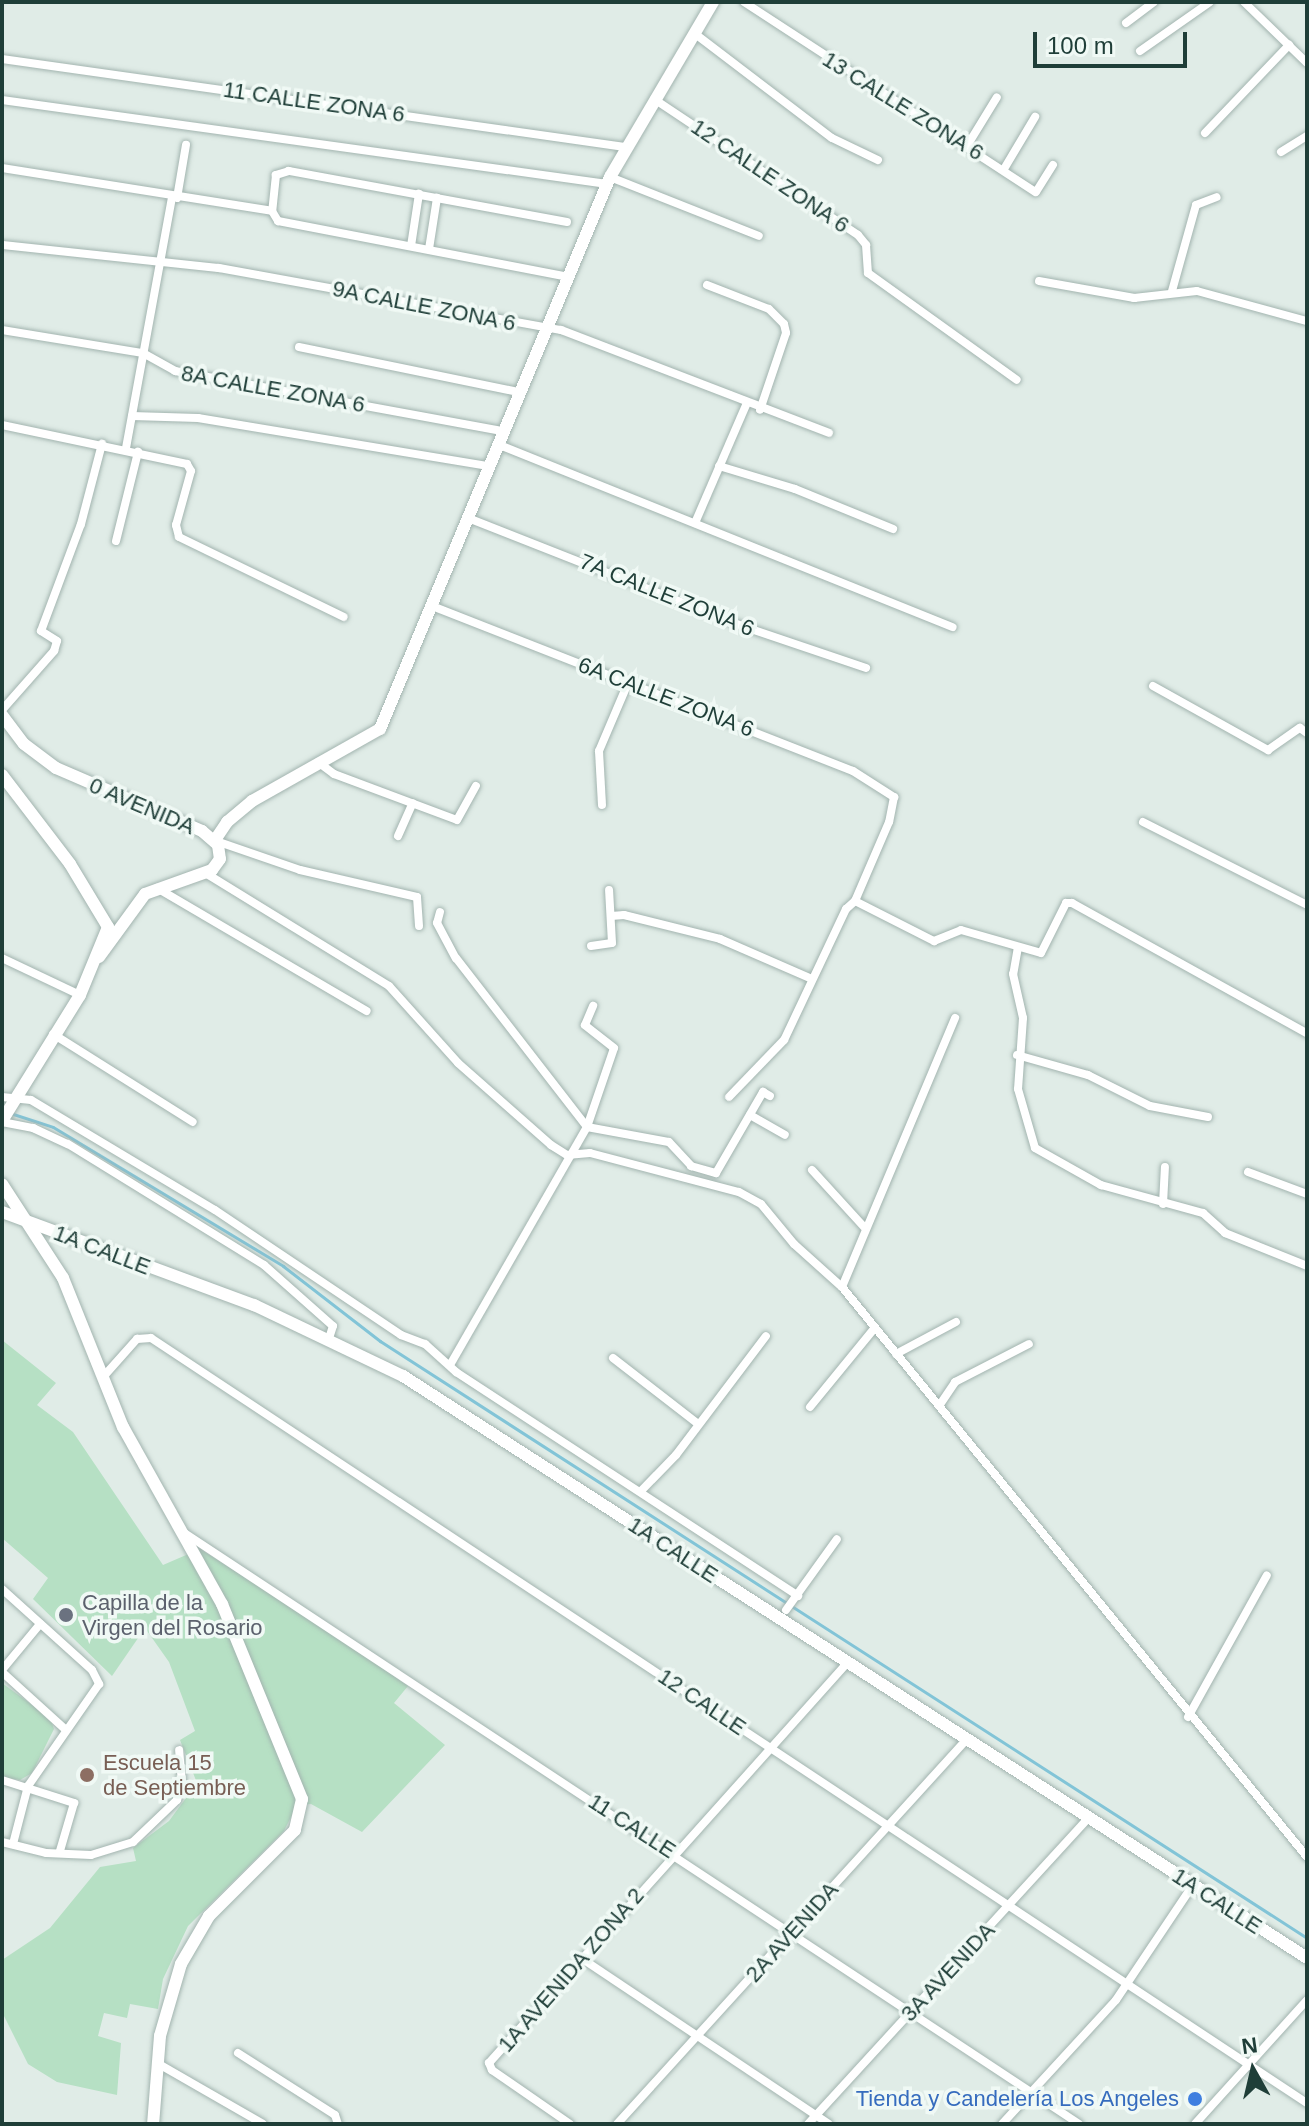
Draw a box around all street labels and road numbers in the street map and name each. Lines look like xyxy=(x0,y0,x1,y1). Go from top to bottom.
street label: 13 CALLE ZONA 6 xyxy=(817,46,989,166)
street label: 11 CALLE ZONA 6 xyxy=(221,76,407,128)
street label: 12 CALLE ZONA 6 xyxy=(686,113,854,239)
street label: 9A CALLE ZONA 6 xyxy=(329,275,519,337)
street label: 8A CALLE ZONA 6 xyxy=(178,360,368,418)
street label: 7A CALLE ZONA 6 xyxy=(575,547,759,643)
street label: 6A CALLE ZONA 6 xyxy=(573,651,759,743)
street label: 0 AVENIDA xyxy=(85,772,199,840)
street label: 1A CALLE xyxy=(49,1219,155,1281)
street label: 1A CALLE xyxy=(623,1511,723,1589)
street label: 12 CALLE xyxy=(653,1663,751,1741)
street label: 11 CALLE xyxy=(583,1788,681,1864)
street label: 1A CALLE xyxy=(1167,1862,1267,1940)
street label: 2A AVENIDA xyxy=(739,1876,845,1988)
street label: 1A AVENIDA ZONA 2 xyxy=(491,1881,651,2059)
street label: 3A AVENIDA xyxy=(895,1916,1001,2028)

